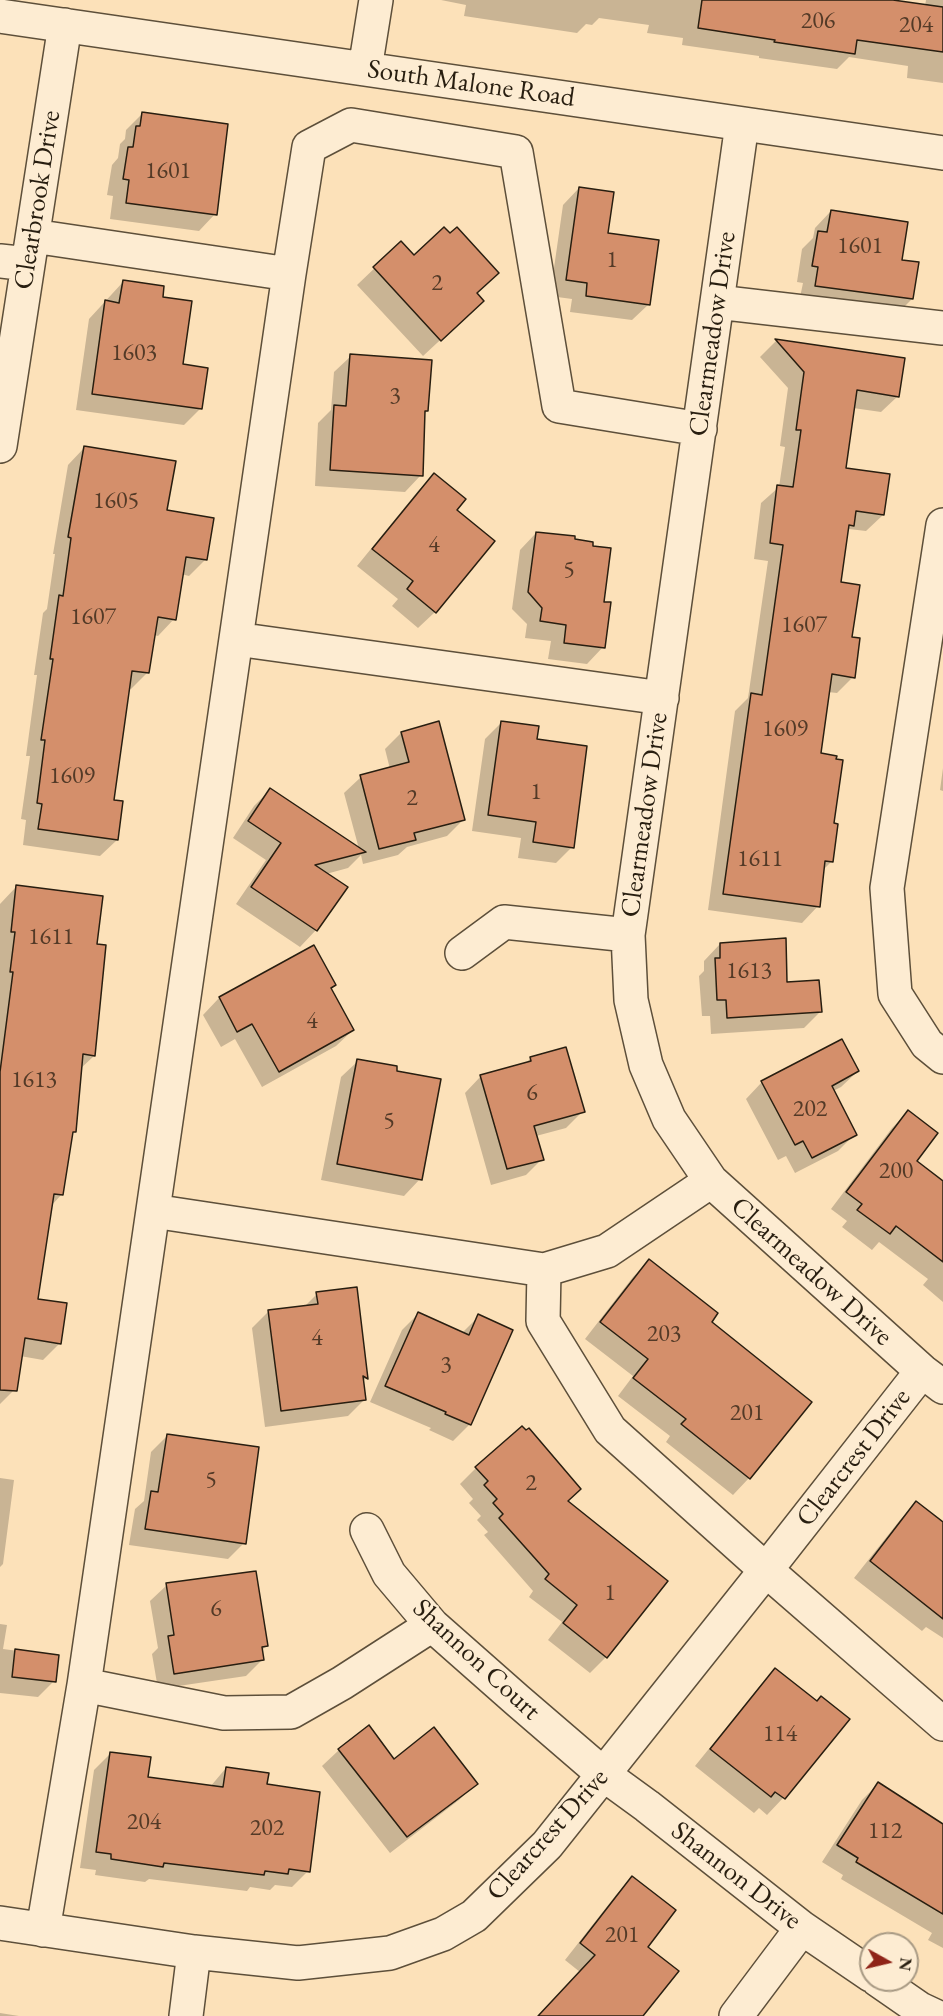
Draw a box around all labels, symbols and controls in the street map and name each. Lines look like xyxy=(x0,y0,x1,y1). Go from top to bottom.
house number: 206 xyxy=(801,7,835,35)
house number: 204 xyxy=(899,11,933,39)
street label: South Malone Road xyxy=(365,53,577,115)
street label: Clearbrook Drive xyxy=(8,108,68,292)
house number: 1601 xyxy=(145,157,191,185)
street label: Clearmeadow Drive xyxy=(683,230,743,438)
house number: 1601 xyxy=(837,232,883,260)
house number: 1 xyxy=(606,246,618,274)
house number: 2 xyxy=(431,269,443,297)
house number: 1603 xyxy=(111,339,157,367)
house number: 3 xyxy=(389,382,401,410)
house number: 1605 xyxy=(93,487,139,515)
house number: 4 xyxy=(428,531,440,559)
house number: 5 xyxy=(563,556,575,584)
house number: 1607 xyxy=(70,603,116,631)
house number: 1607 xyxy=(781,611,827,639)
street label: Clearmeadow Drive xyxy=(615,711,675,919)
house number: 1609 xyxy=(762,715,808,743)
house number: 1609 xyxy=(49,762,95,790)
house number: 1 xyxy=(530,778,542,806)
house number: 2 xyxy=(406,784,418,812)
house number: 1611 xyxy=(737,845,783,873)
house number: 1611 xyxy=(28,923,74,951)
house number: 1613 xyxy=(726,957,772,985)
house number: 4 xyxy=(306,1007,318,1035)
house number: 1613 xyxy=(11,1066,57,1094)
house number: 6 xyxy=(526,1079,538,1107)
house number: 202 xyxy=(793,1095,827,1123)
house number: 5 xyxy=(383,1107,395,1135)
house number: 200 xyxy=(879,1157,913,1185)
street label: Clearmeadow Drive xyxy=(723,1191,899,1353)
house number: 203 xyxy=(647,1320,681,1348)
house number: 4 xyxy=(311,1324,323,1352)
house number: 3 xyxy=(440,1351,452,1379)
street label: Clearcrest Drive xyxy=(790,1382,918,1534)
house number: 201 xyxy=(730,1399,764,1427)
house number: 5 xyxy=(205,1466,217,1494)
house number: 2 xyxy=(525,1469,537,1497)
house number: 1 xyxy=(604,1579,616,1607)
street label: Shannon Court xyxy=(405,1593,547,1727)
house number: 6 xyxy=(210,1595,222,1623)
house number: 114 xyxy=(763,1720,797,1748)
street label: Clearcrest Drive xyxy=(480,1762,616,1908)
house number: 204 xyxy=(127,1808,161,1836)
house number: 202 xyxy=(250,1814,284,1842)
street label: Shannon Drive xyxy=(664,1815,808,1937)
house number: 112 xyxy=(868,1817,902,1845)
house number: 201 xyxy=(605,1921,639,1949)
north arrow xyxy=(859,1932,919,1992)
text: N xyxy=(894,1956,917,1972)

